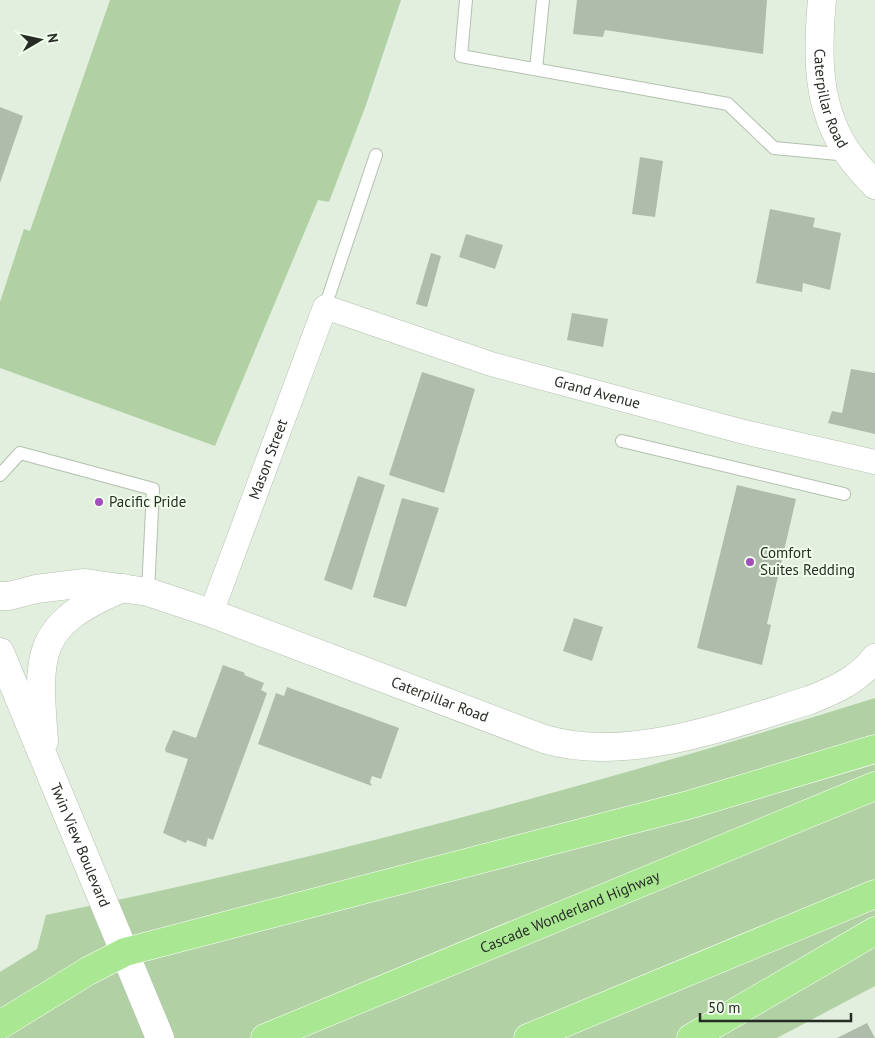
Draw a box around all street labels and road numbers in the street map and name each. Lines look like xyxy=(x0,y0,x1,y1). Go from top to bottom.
street label: Caterpillar Road xyxy=(810,48,852,152)
street label: Grand Avenue xyxy=(552,371,642,413)
street label: Mason Street xyxy=(244,416,291,502)
street label: Caterpillar Road xyxy=(389,672,491,726)
street label: Twin View Boulevard xyxy=(46,780,115,910)
street label: Cascade Wonderland Highway xyxy=(477,866,662,957)

